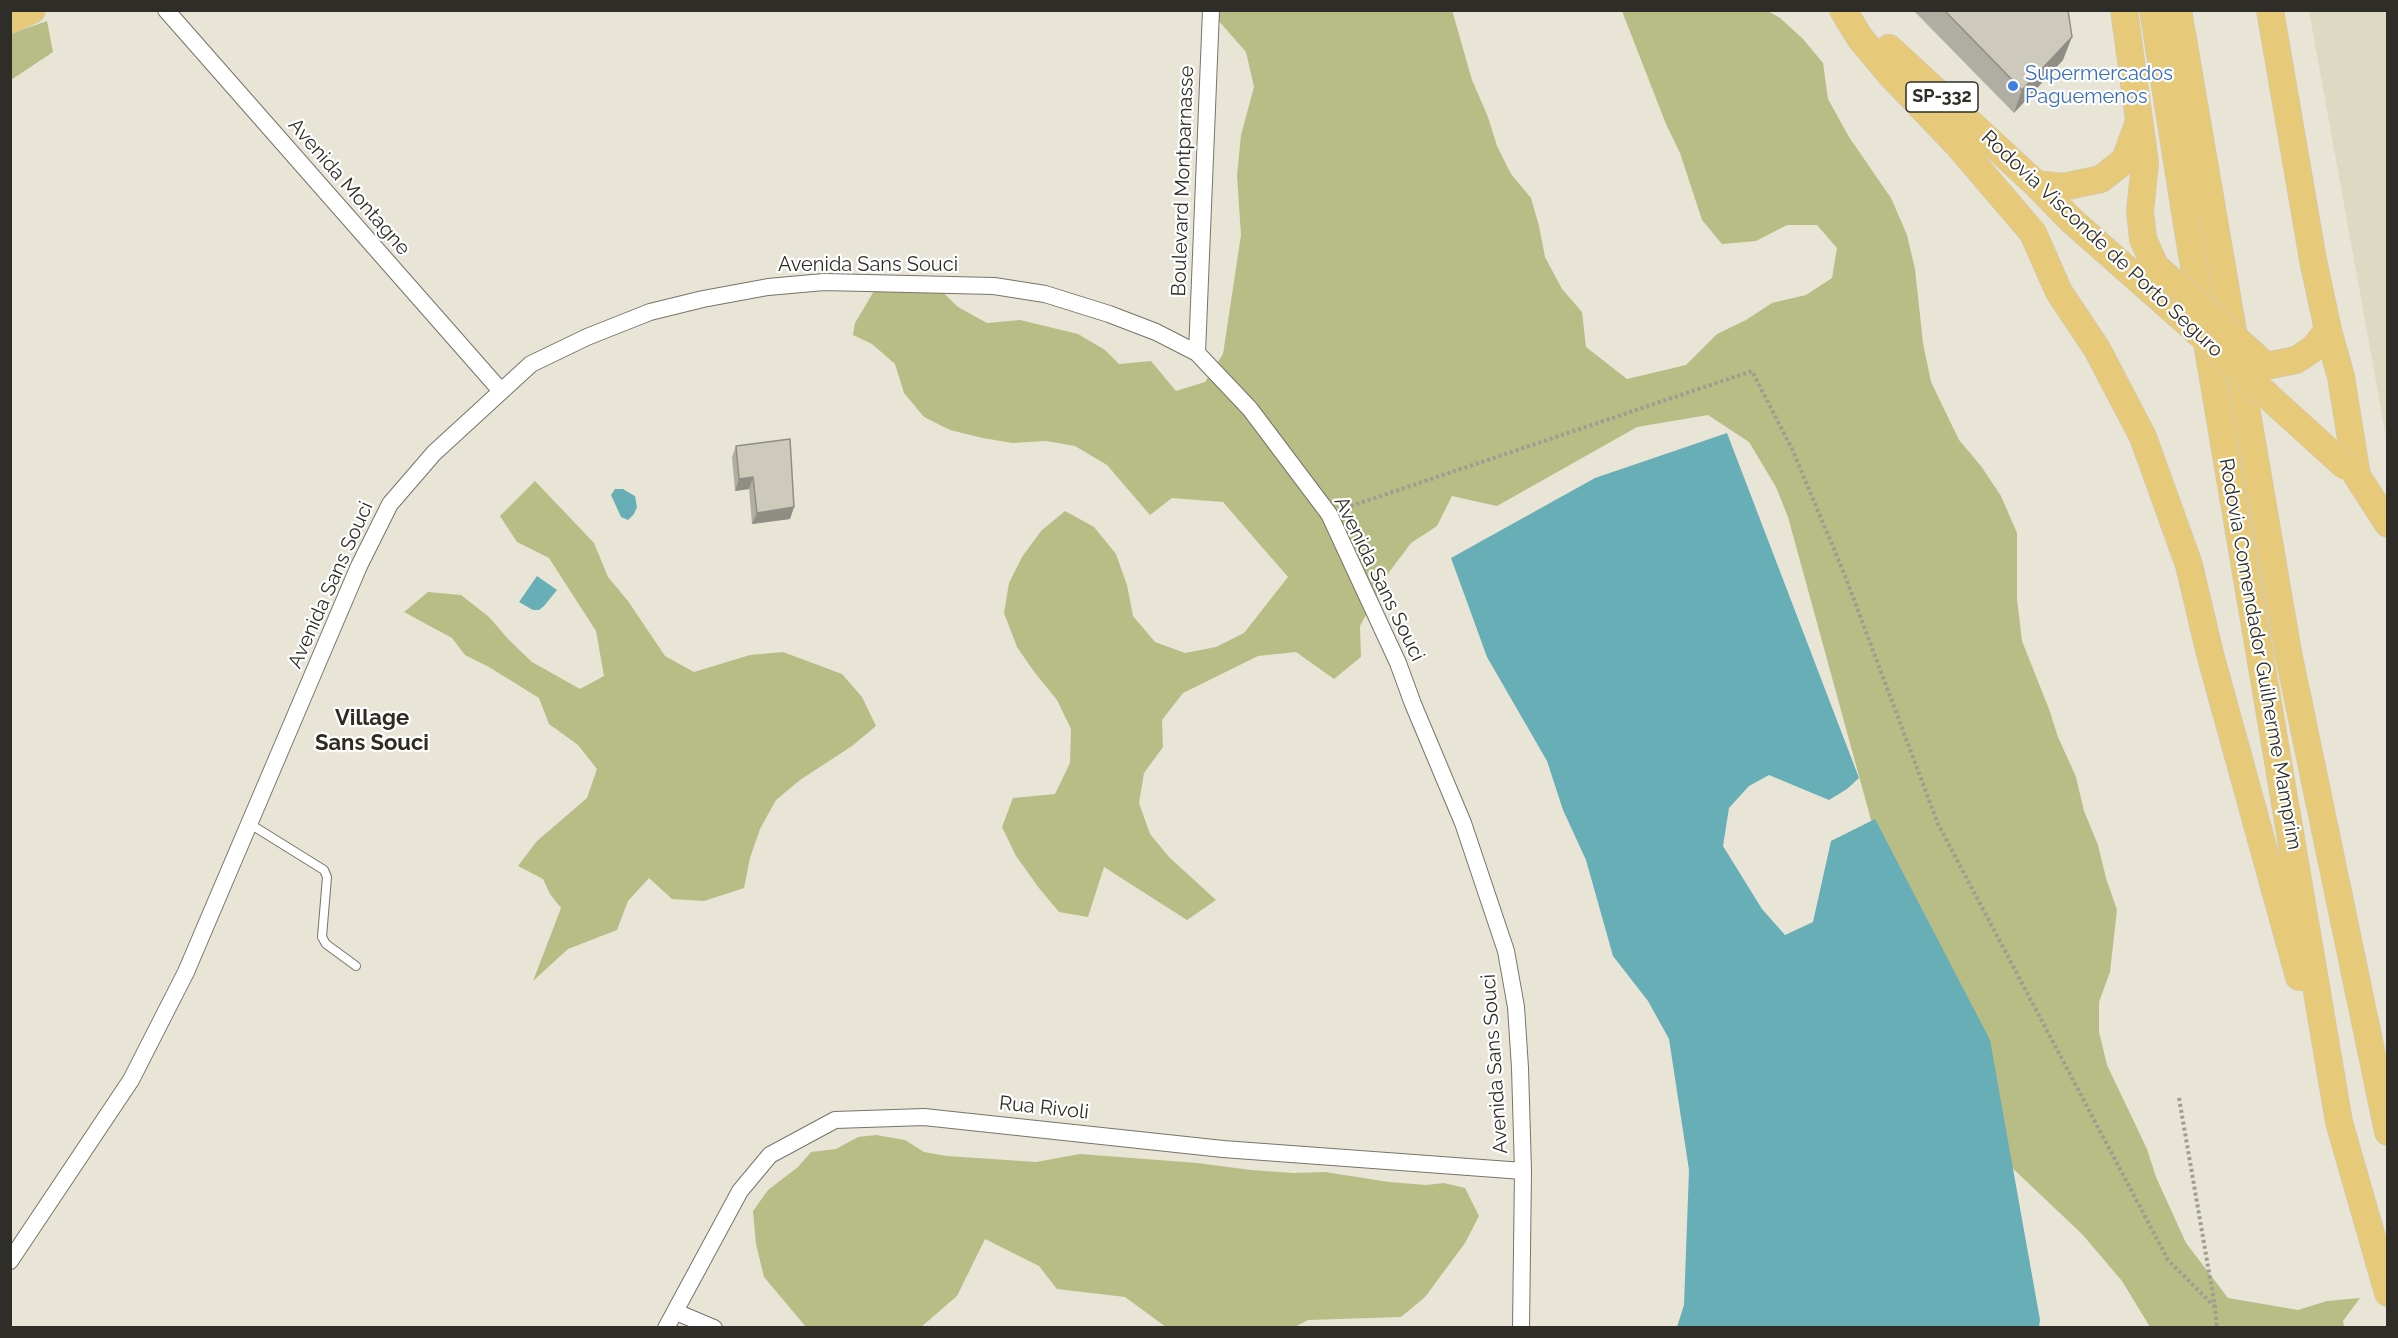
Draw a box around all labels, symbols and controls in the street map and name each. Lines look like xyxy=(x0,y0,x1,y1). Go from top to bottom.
place label: Supermercados Paguemenos xyxy=(2025,62,2173,109)
street label: Boulevard Montparnasse xyxy=(1167,65,1199,297)
marker: Supermercados Paguemenos xyxy=(2006,79,2020,93)
road number: SP-332 xyxy=(1906,82,1978,112)
street label: Avenida Montagne xyxy=(283,114,415,260)
street label: Rodovia Visconde de Porto Seguro xyxy=(1976,126,2228,362)
street label: Avenida Sans Souci xyxy=(778,253,958,277)
street label: Rodovia Comendador Guilherme Mamprim xyxy=(2214,456,2306,852)
street label: Avenida Sans Souci xyxy=(1329,493,1429,665)
street label: Avenida Sans Souci xyxy=(283,498,379,672)
district label: Village Sans Souci xyxy=(315,705,429,756)
street label: Avenida Sans Souci xyxy=(1477,973,1513,1155)
street label: Rua Rivoli xyxy=(998,1091,1090,1125)

